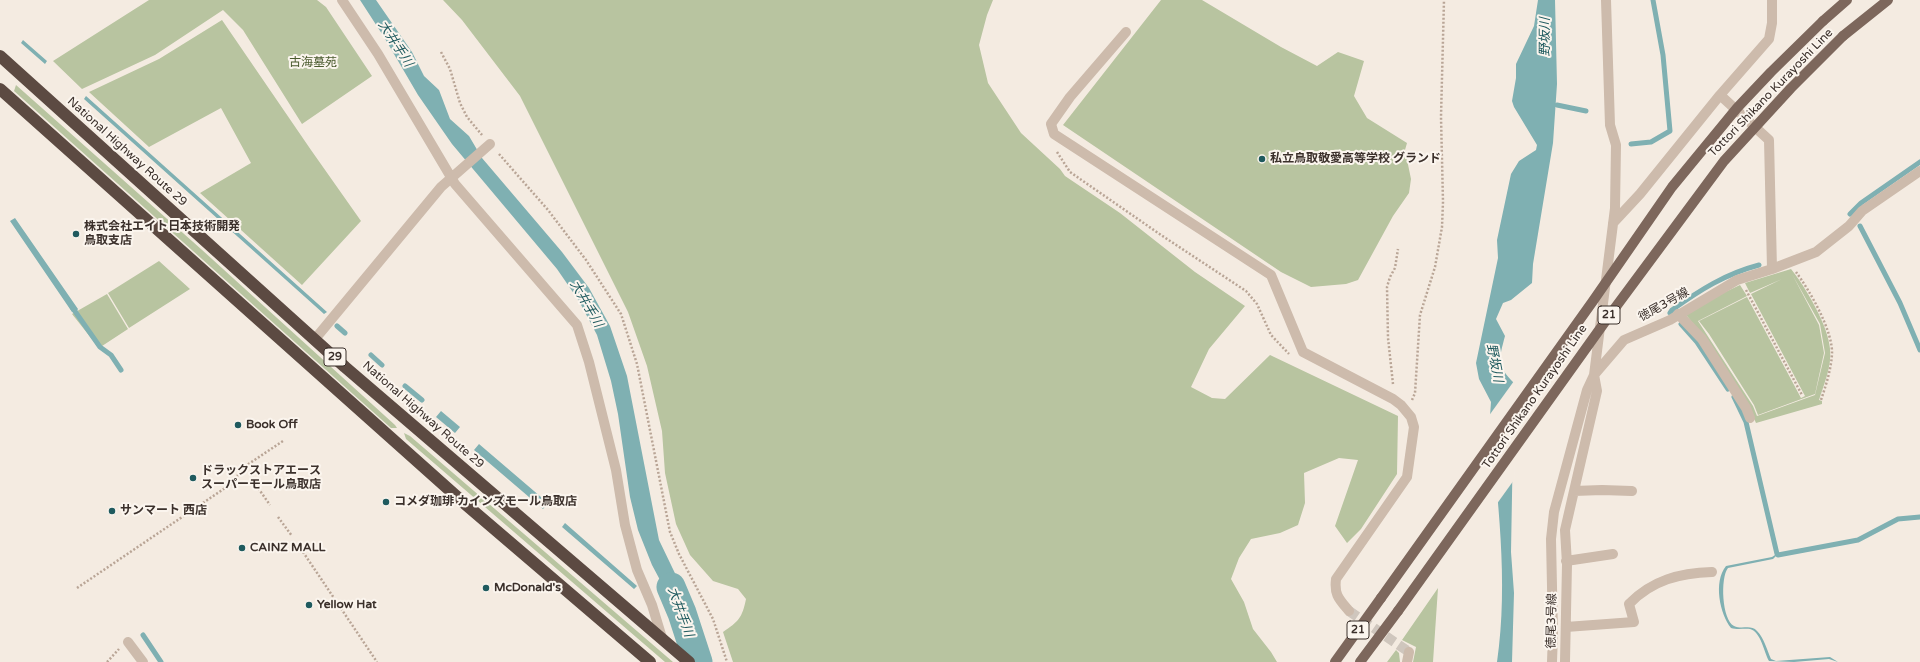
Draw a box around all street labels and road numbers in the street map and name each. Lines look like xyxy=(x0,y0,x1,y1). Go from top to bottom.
street label: Tottori Shikano Kurayoshi Line xyxy=(1706,26,1836,160)
street label: National Highway Route 29 xyxy=(64,94,190,210)
street label: 徳尾3号線 xyxy=(1636,285,1692,325)
road number: 21 xyxy=(1598,306,1620,324)
street label: Tottori Shikano Kurayoshi Line xyxy=(1480,322,1590,472)
road number: 29 xyxy=(324,348,346,366)
street label: National Highway Route 29 xyxy=(359,358,487,472)
street label: 徳尾3号線 xyxy=(1544,593,1560,649)
road number: 21 xyxy=(1347,621,1369,639)

